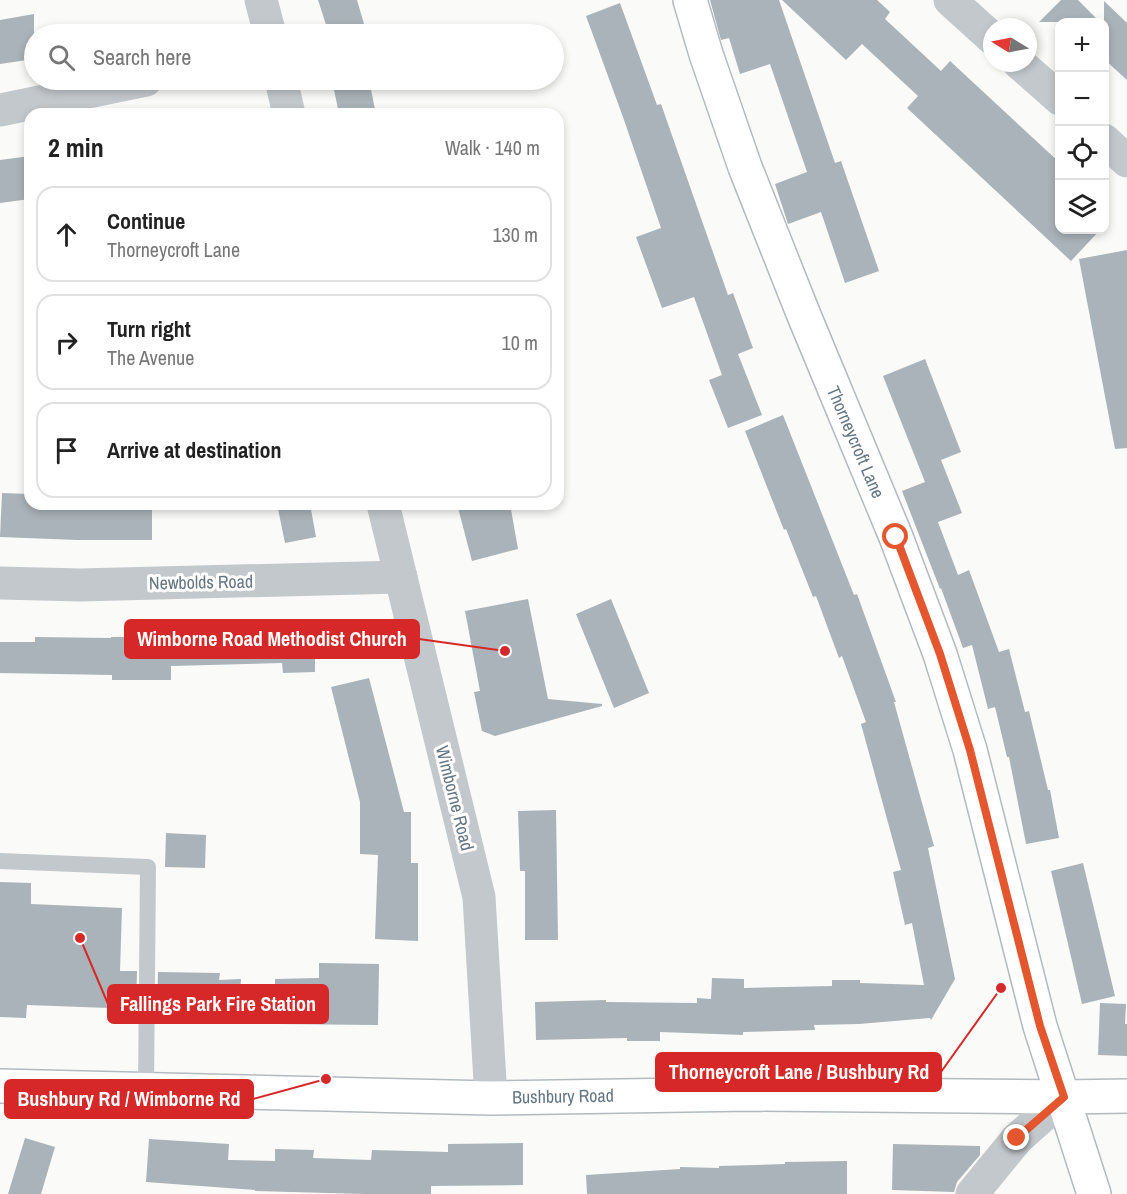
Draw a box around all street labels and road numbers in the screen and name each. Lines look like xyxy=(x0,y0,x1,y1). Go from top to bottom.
street label: Thorneycroft Lane xyxy=(821,382,891,502)
street label: Newbolds Road xyxy=(149,569,253,595)
street label: Wimborne Road xyxy=(430,743,480,853)
street label: Bushbury Road xyxy=(512,1083,614,1109)

